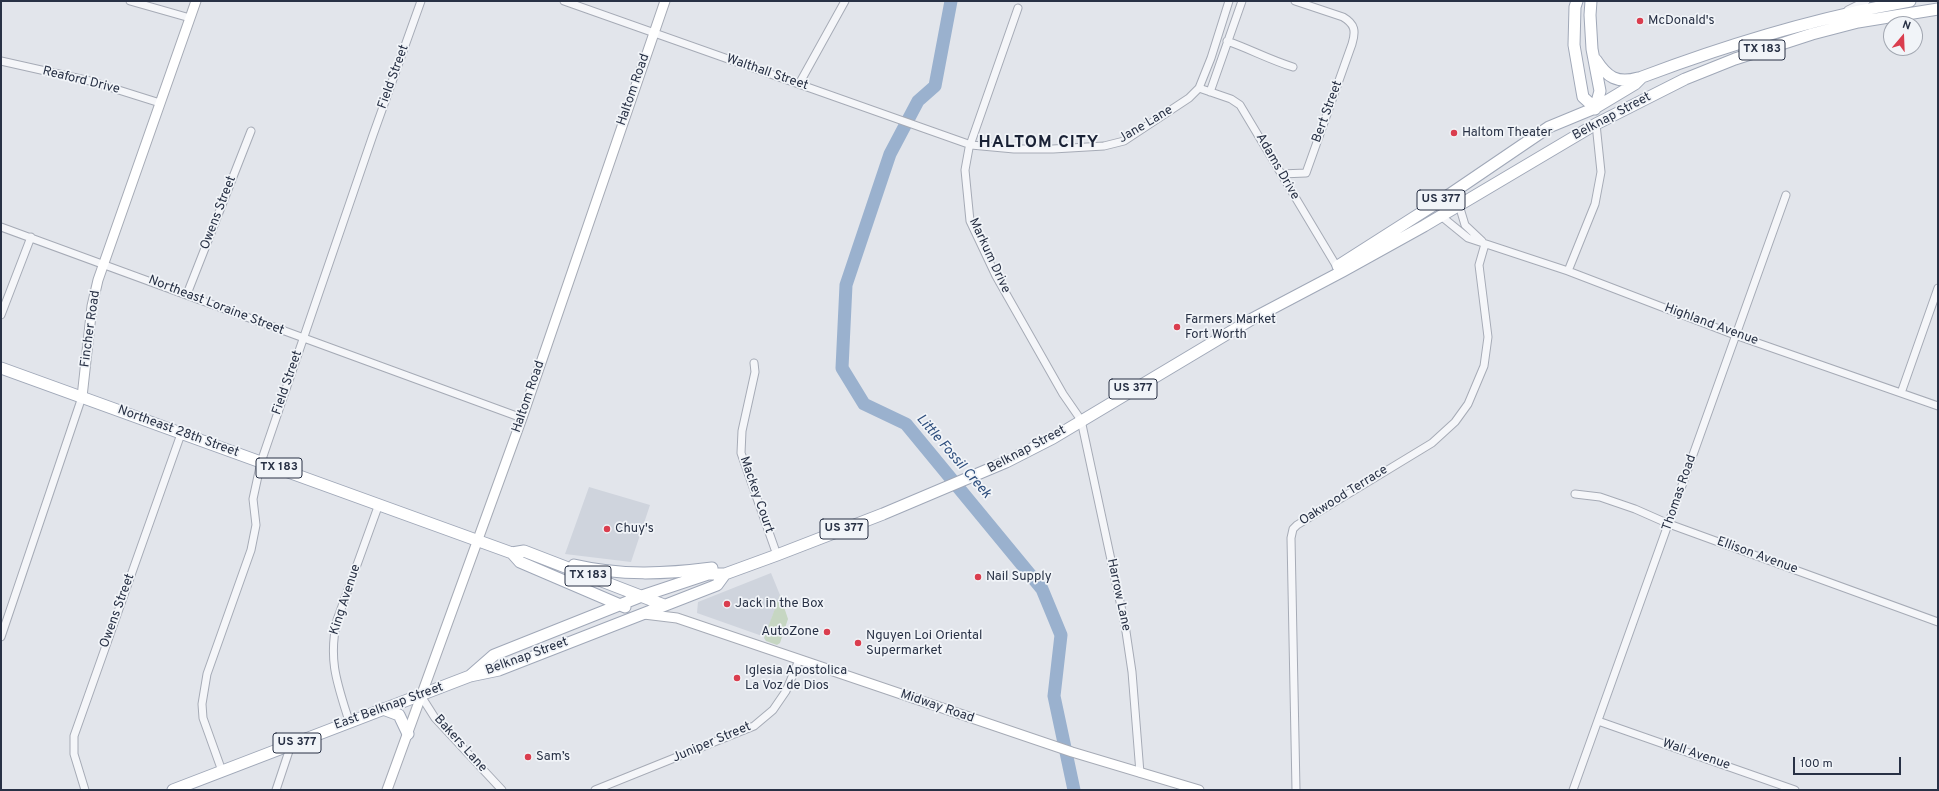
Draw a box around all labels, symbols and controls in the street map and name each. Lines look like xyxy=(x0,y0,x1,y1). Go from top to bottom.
place label: McDonald's xyxy=(1648,13,1715,29)
marker: McDonald's xyxy=(1635,16,1645,26)
north arrow xyxy=(1883,16,1923,56)
text: N xyxy=(1901,18,1913,34)
road number: TX 183 xyxy=(1739,40,1785,60)
street label: Field Street xyxy=(375,43,413,111)
street label: Haltom Road xyxy=(614,52,654,128)
street label: Walthall Street xyxy=(724,52,810,94)
street label: Reaford Drive xyxy=(41,64,121,98)
street label: Bert Street xyxy=(1310,79,1346,145)
street label: Belknap Street xyxy=(1570,90,1654,144)
street label: Jane Lane xyxy=(1116,103,1176,147)
place label: Haltom Theater xyxy=(1462,125,1553,141)
marker: Haltom Theater xyxy=(1449,128,1459,138)
street label: Adams Drive xyxy=(1252,131,1302,203)
district label: HALTOM CITY xyxy=(979,134,1099,154)
street label: Owens Street xyxy=(198,174,240,252)
road number: US 377 xyxy=(1417,190,1465,210)
street label: Markum Drive xyxy=(965,216,1013,296)
street label: Northeast Loraine Street xyxy=(146,273,286,339)
street label: Fincher Road xyxy=(78,290,104,368)
street label: Highland Avenue xyxy=(1662,301,1760,349)
place label: Farmers Market Fort Worth xyxy=(1185,312,1276,343)
marker: Farmers Market Fort Worth xyxy=(1172,322,1182,332)
street label: Field Street xyxy=(270,349,306,417)
street label: Haltom Road xyxy=(509,359,549,435)
road number: US 377 xyxy=(1109,379,1157,399)
street label: Northeast 28th Street xyxy=(115,403,241,461)
water label: Little Fossil Creek xyxy=(912,412,994,502)
street label: Belknap Street xyxy=(985,423,1069,477)
street label: Thomas Road xyxy=(1660,453,1700,533)
street label: Mackey Court xyxy=(736,455,776,535)
road number: TX 183 xyxy=(256,458,302,478)
street label: Oakwood Terrace xyxy=(1297,463,1391,529)
road number: US 377 xyxy=(820,519,868,539)
place label: Chuy's xyxy=(615,521,654,537)
marker: Chuy's xyxy=(602,524,612,534)
street label: Ellison Avenue xyxy=(1714,534,1800,578)
street label: Harrow Lane xyxy=(1103,557,1133,633)
street label: King Avenue xyxy=(327,563,365,637)
road number: TX 183 xyxy=(565,566,611,586)
place label: Nail Supply xyxy=(986,569,1052,585)
street label: Owens Street xyxy=(97,572,139,650)
marker: Nail Supply xyxy=(973,572,983,582)
place label: Jack in the Box xyxy=(735,596,824,612)
marker: Jack in the Box xyxy=(722,599,732,609)
place label: AutoZone xyxy=(761,624,819,640)
marker: AutoZone xyxy=(822,627,832,637)
place label: Nguyen Loi Oriental Supermarket xyxy=(866,628,982,659)
street label: Belknap Street xyxy=(484,635,570,679)
marker: Nguyen Loi Oriental Supermarket xyxy=(853,638,863,648)
place label: Iglesia Apostolica La Voz de Dios xyxy=(745,663,847,694)
marker: Iglesia Apostolica La Voz de Dios xyxy=(732,673,742,683)
street label: East Belknap Street xyxy=(332,680,446,734)
street label: Midway Road xyxy=(898,687,976,727)
street label: Bakers Lane xyxy=(430,712,490,776)
street label: Juniper Street xyxy=(670,719,754,767)
road number: US 377 xyxy=(273,733,321,753)
street label: Wall Avenue xyxy=(1660,736,1732,774)
place label: Sam’s xyxy=(536,749,570,765)
scale bar xyxy=(1795,749,1903,775)
marker: Sam’s xyxy=(523,752,533,762)
text: 100 m xyxy=(1800,756,1833,772)

